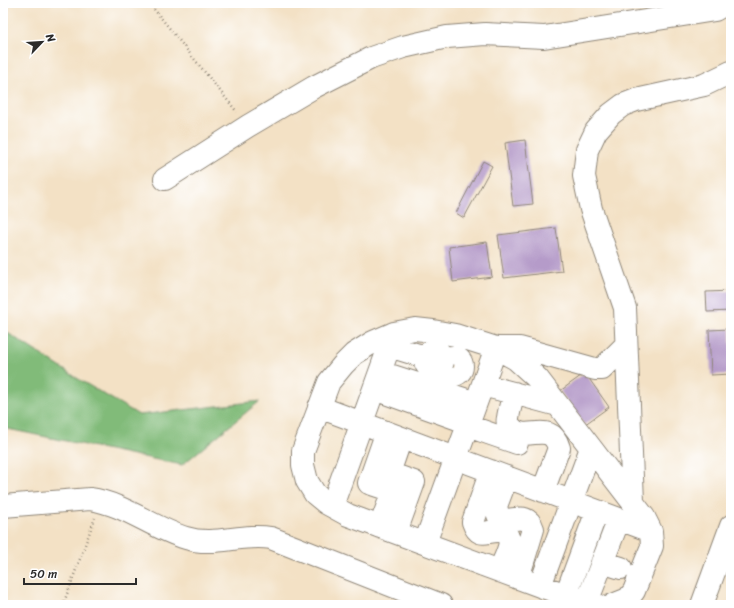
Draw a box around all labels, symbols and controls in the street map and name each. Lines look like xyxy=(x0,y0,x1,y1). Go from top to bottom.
north arrow xyxy=(22,22,62,62)
text: N xyxy=(40,30,61,46)
scale bar xyxy=(24,560,136,586)
text: 50 m xyxy=(30,563,57,585)

